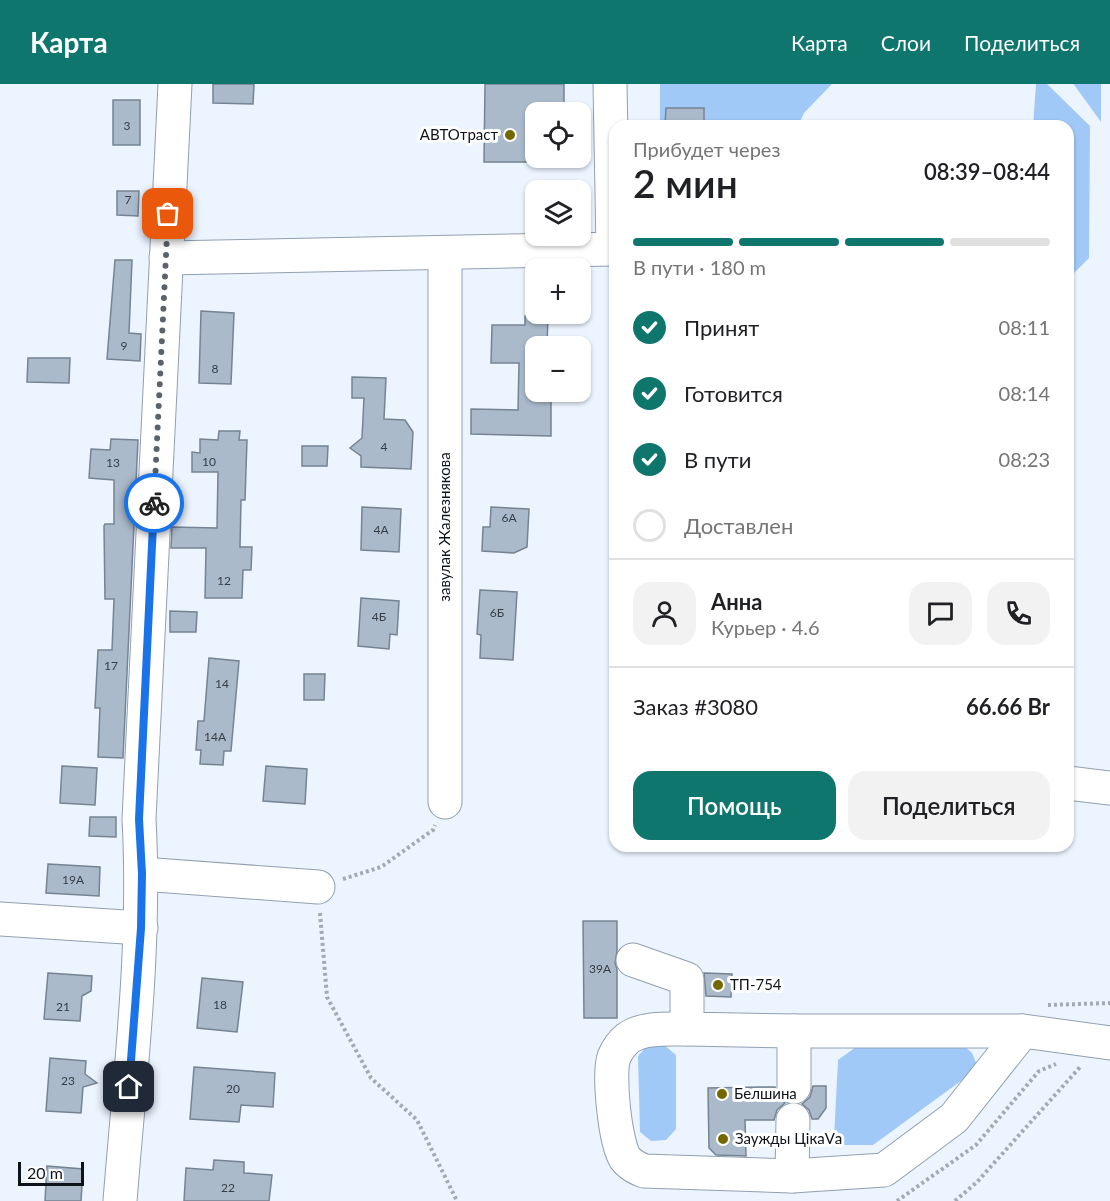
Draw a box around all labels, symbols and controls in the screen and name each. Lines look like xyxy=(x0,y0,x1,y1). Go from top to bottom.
text: Карта xyxy=(30,25,108,59)
text: Карта xyxy=(791,30,848,55)
text: Слои xyxy=(881,30,931,55)
text: Поделиться xyxy=(964,30,1080,55)
map controls xyxy=(525,102,591,402)
button: locate xyxy=(525,102,591,168)
house number: 3 xyxy=(124,118,131,133)
place label: АВТОтраст xyxy=(420,125,498,143)
marker: АВТОтраст xyxy=(503,128,517,142)
text: Прибудет через xyxy=(633,137,780,161)
text: 08:39–08:44 xyxy=(924,158,1050,185)
text: 2 мин xyxy=(633,160,738,206)
button: layers xyxy=(525,180,591,246)
pin xyxy=(142,188,193,239)
house number: 7 xyxy=(125,192,132,207)
icon: bag xyxy=(151,197,184,230)
text: В пути · 180 m xyxy=(633,255,766,279)
button: + xyxy=(525,258,591,324)
icon: check xyxy=(633,311,666,344)
text: Принят xyxy=(684,314,759,341)
text: 08:11 xyxy=(999,315,1050,339)
button: − xyxy=(525,336,591,402)
house number: 9 xyxy=(121,338,128,353)
house number: 8 xyxy=(212,361,219,376)
icon: check xyxy=(633,377,666,410)
text: Готовится xyxy=(684,380,783,407)
text: 08:14 xyxy=(999,381,1050,405)
house number: 4 xyxy=(381,439,388,454)
icon: check xyxy=(633,443,666,476)
text: В пути xyxy=(684,446,751,473)
text: 08:23 xyxy=(999,447,1050,471)
street label: завулак Жалезнякова xyxy=(435,452,453,602)
house number: 10 xyxy=(202,454,216,469)
house number: 13 xyxy=(106,455,120,470)
courier xyxy=(124,473,184,533)
icon: bike xyxy=(138,487,171,520)
house number: 6А xyxy=(501,510,517,525)
text: Доставлен xyxy=(684,512,793,539)
house number: 4А xyxy=(373,522,389,537)
house number: 12 xyxy=(217,573,231,588)
button: person xyxy=(633,582,696,645)
button: chat xyxy=(909,582,972,645)
button: phone xyxy=(987,582,1050,645)
text: Анна xyxy=(711,588,762,615)
house number: 6Б xyxy=(490,605,504,620)
house number: 4Б xyxy=(372,609,386,624)
text: Курьер · 4.6 xyxy=(711,615,820,639)
house number: 17 xyxy=(104,658,118,673)
house number: 14 xyxy=(215,676,229,691)
text: Заказ #3080 xyxy=(633,693,758,720)
text: 66.66 Br xyxy=(966,693,1050,720)
house number: 14А xyxy=(204,729,227,744)
button: Помощь xyxy=(633,771,836,840)
button: Поделиться xyxy=(848,771,1050,840)
house number: 19А xyxy=(62,872,85,887)
house number: 39А xyxy=(589,961,612,976)
place label: ТП-754 xyxy=(730,975,782,993)
marker: ТП-754 xyxy=(711,978,725,992)
house number: 18 xyxy=(213,997,227,1012)
house number: 21 xyxy=(56,999,70,1014)
pin xyxy=(103,1061,154,1112)
icon: home xyxy=(112,1070,145,1103)
house number: 23 xyxy=(61,1073,75,1088)
house number: 20 xyxy=(226,1081,240,1096)
place label: Белшина xyxy=(734,1084,797,1102)
marker: Белшина xyxy=(715,1087,729,1101)
place label: Заужды ЦікаVа xyxy=(735,1129,842,1147)
marker: Заужды ЦікаVа xyxy=(716,1132,730,1146)
scale bar xyxy=(18,1159,84,1186)
text: 20 m xyxy=(27,1163,63,1182)
house number: 22 xyxy=(221,1180,235,1195)

